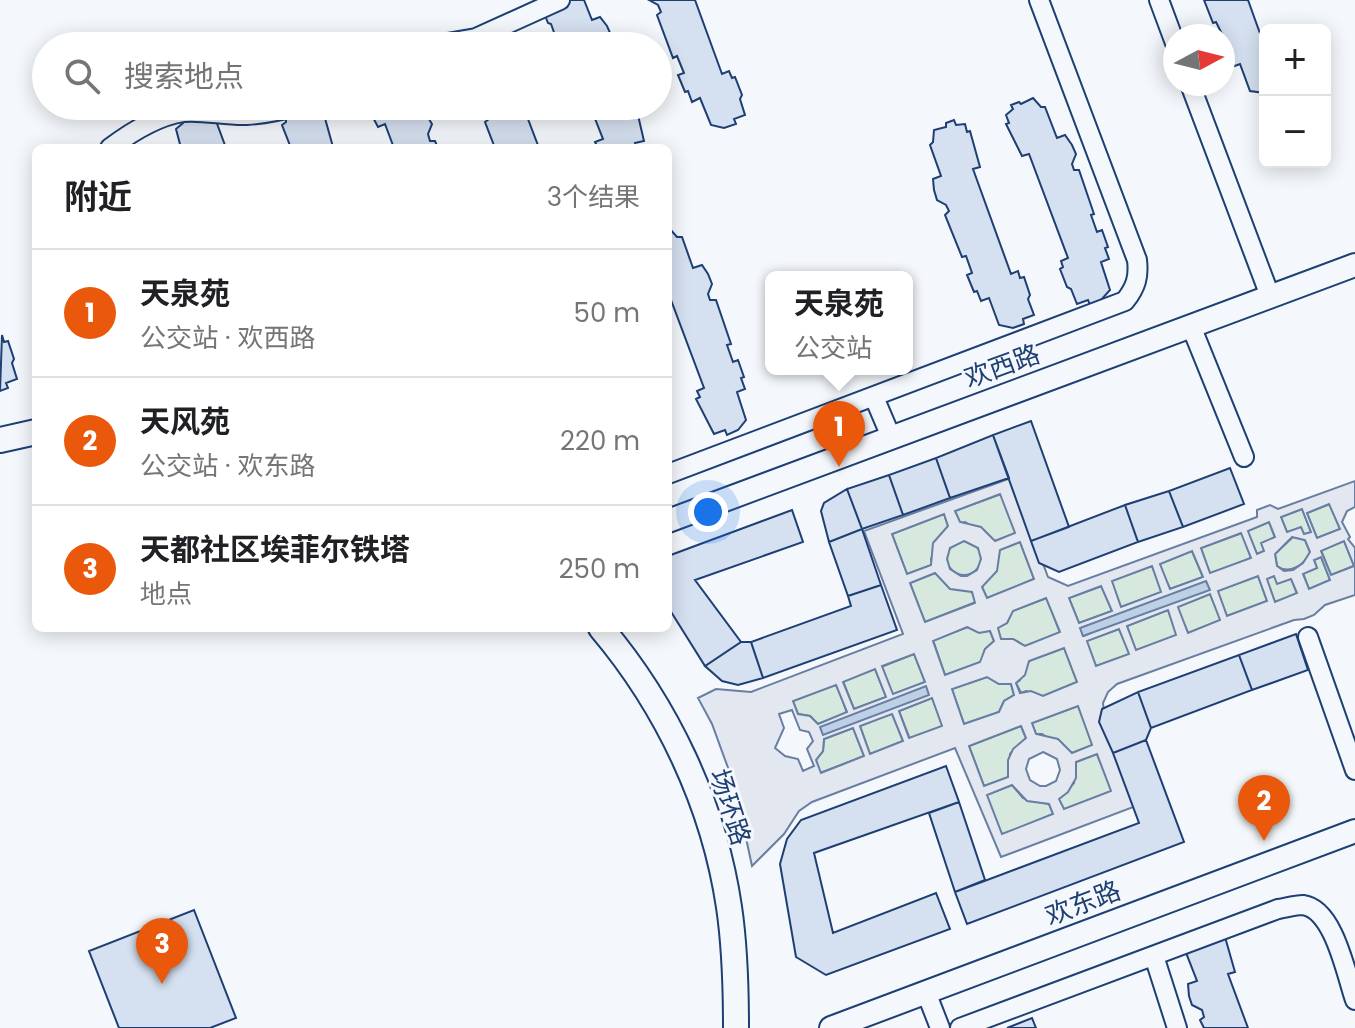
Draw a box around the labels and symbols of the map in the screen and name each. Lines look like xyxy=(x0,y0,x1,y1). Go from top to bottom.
north arrow xyxy=(1163,24,1235,96)
street label: 欢西路 xyxy=(959,336,1045,396)
pin: 1 xyxy=(813,401,865,467)
your location xyxy=(688,492,728,532)
street label: 场环路 xyxy=(701,764,759,850)
pin: 2 xyxy=(1238,775,1290,841)
street label: 欢东路 xyxy=(1040,872,1126,934)
pin: 3 xyxy=(136,918,188,984)

